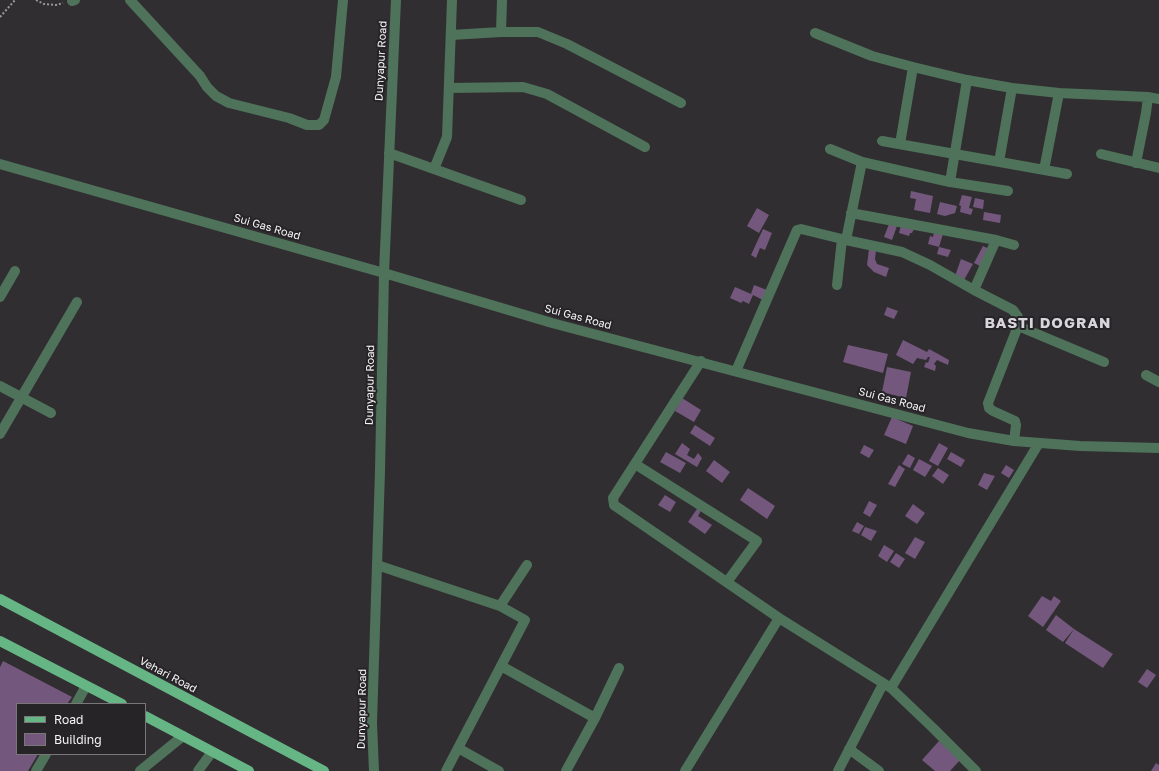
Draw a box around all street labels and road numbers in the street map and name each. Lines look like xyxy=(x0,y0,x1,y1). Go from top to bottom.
street label: Dunyapur Road xyxy=(372,21,390,101)
street label: Sui Gas Road xyxy=(232,211,302,243)
street label: Sui Gas Road xyxy=(543,302,613,332)
street label: Dunyapur Road xyxy=(363,345,377,425)
street label: Sui Gas Road xyxy=(857,385,927,415)
street label: Vehari Road xyxy=(137,654,199,696)
street label: Dunyapur Road xyxy=(355,669,369,749)

